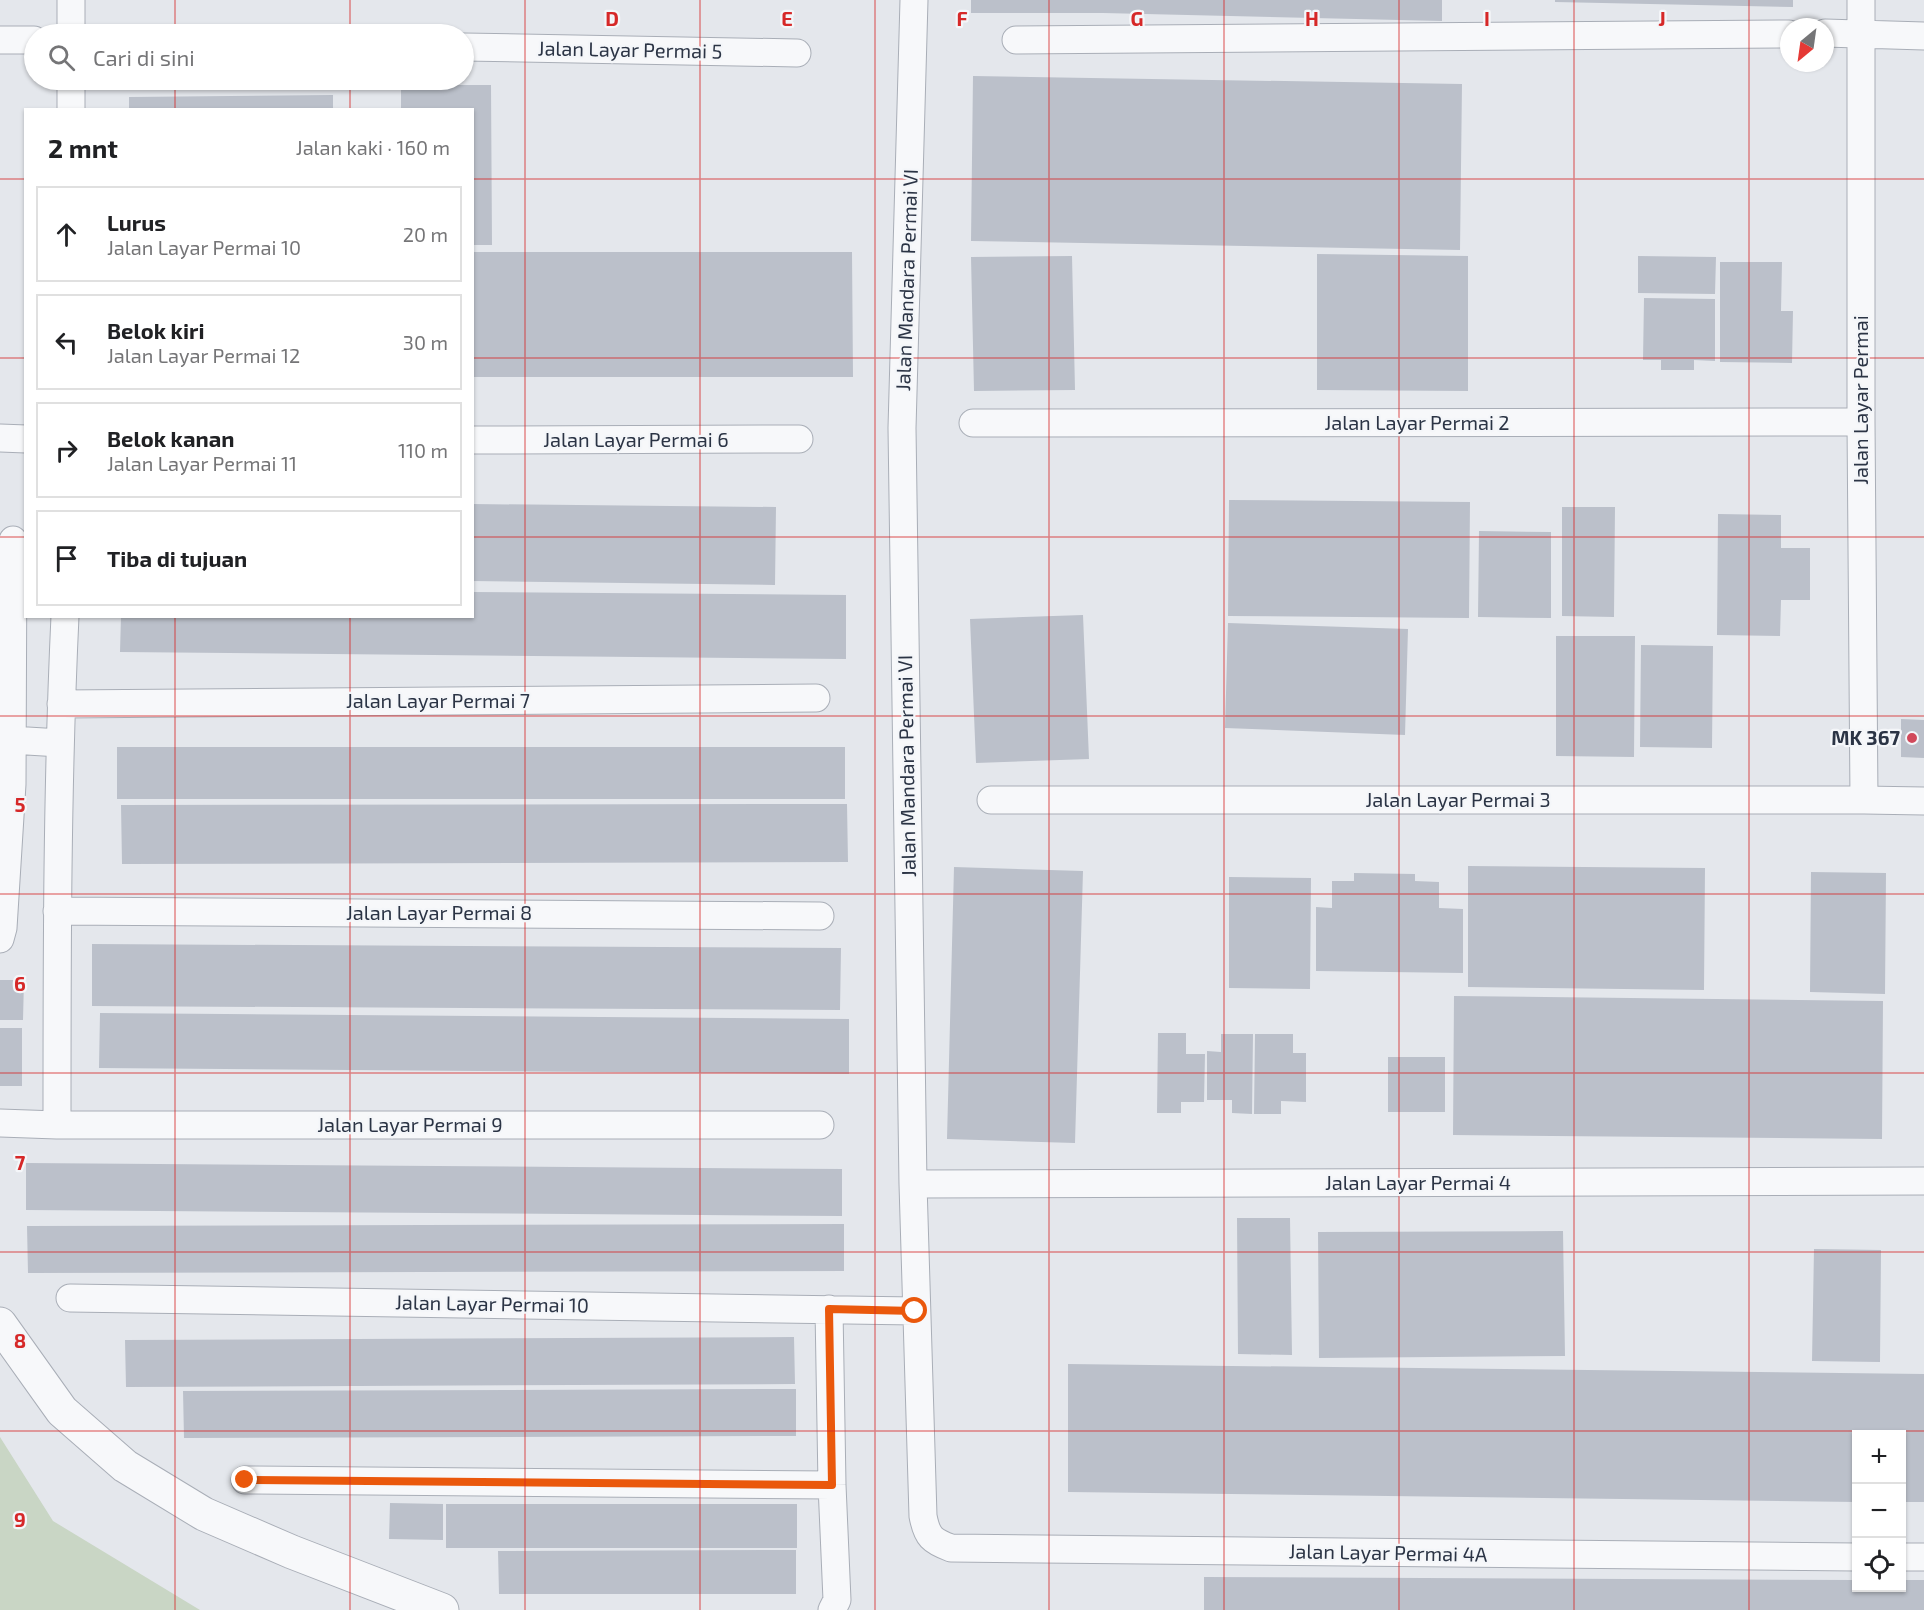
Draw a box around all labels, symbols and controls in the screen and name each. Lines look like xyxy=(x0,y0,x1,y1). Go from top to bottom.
text: D xyxy=(605,6,619,30)
text: E xyxy=(781,6,793,30)
text: F xyxy=(956,6,968,30)
text: G xyxy=(1131,6,1143,30)
text: H xyxy=(1305,6,1319,30)
text: I xyxy=(1484,6,1490,30)
text: J xyxy=(1658,6,1666,30)
north arrow xyxy=(1780,18,1834,72)
search box xyxy=(24,24,474,90)
street label: Jalan Layar Permai 5 xyxy=(538,35,723,63)
icon: search xyxy=(45,41,78,74)
text: Cari di sini xyxy=(93,44,195,70)
text: 2 mnt xyxy=(48,132,118,163)
text: Jalan kaki · 160 m xyxy=(296,135,450,159)
street label: Jalan Mandara Permai VI xyxy=(890,169,922,391)
text: Lurus xyxy=(107,209,166,235)
icon: ahead xyxy=(50,218,83,251)
text: 20 m xyxy=(403,222,448,246)
text: Jalan Layar Permai 10 xyxy=(107,235,301,259)
street label: Jalan Layar Permai xyxy=(1848,315,1872,485)
text: Belok kiri xyxy=(107,317,204,343)
icon: left xyxy=(50,326,83,359)
text: 30 m xyxy=(403,330,448,354)
text: Jalan Layar Permai 12 xyxy=(107,343,300,367)
street label: Jalan Layar Permai 2 xyxy=(1324,410,1510,434)
text: Belok kanan xyxy=(107,425,234,451)
street label: Jalan Layar Permai 6 xyxy=(543,427,729,451)
icon: right xyxy=(50,434,83,467)
text: 110 m xyxy=(398,438,448,462)
text: Jalan Layar Permai 11 xyxy=(107,451,297,475)
icon: arrive xyxy=(50,542,83,575)
text: Tiba di tujuan xyxy=(107,545,247,571)
street label: Jalan Mandara Permai VI xyxy=(892,655,920,877)
street label: Jalan Layar Permai 7 xyxy=(346,688,530,712)
place label: MK 367 xyxy=(1831,725,1900,749)
marker: MK 367 xyxy=(1905,731,1919,745)
street label: Jalan Layar Permai 3 xyxy=(1365,787,1551,811)
text: 5 xyxy=(14,792,26,816)
street label: Jalan Layar Permai 8 xyxy=(346,900,532,924)
text: 6 xyxy=(14,971,26,995)
street label: Jalan Layar Permai 9 xyxy=(317,1112,503,1136)
text: 7 xyxy=(15,1150,26,1174)
street label: Jalan Layar Permai 4 xyxy=(1325,1170,1511,1194)
street label: Jalan Layar Permai 10 xyxy=(395,1289,589,1317)
route start xyxy=(901,1297,927,1323)
text: 8 xyxy=(14,1328,26,1352)
map controls xyxy=(1852,1430,1906,1592)
button: + xyxy=(1852,1430,1906,1484)
route end xyxy=(231,1466,257,1492)
button: − xyxy=(1852,1484,1906,1538)
text: 9 xyxy=(14,1507,26,1531)
street label: Jalan Layar Permai 4A xyxy=(1288,1538,1488,1566)
button: locate xyxy=(1852,1538,1906,1592)

